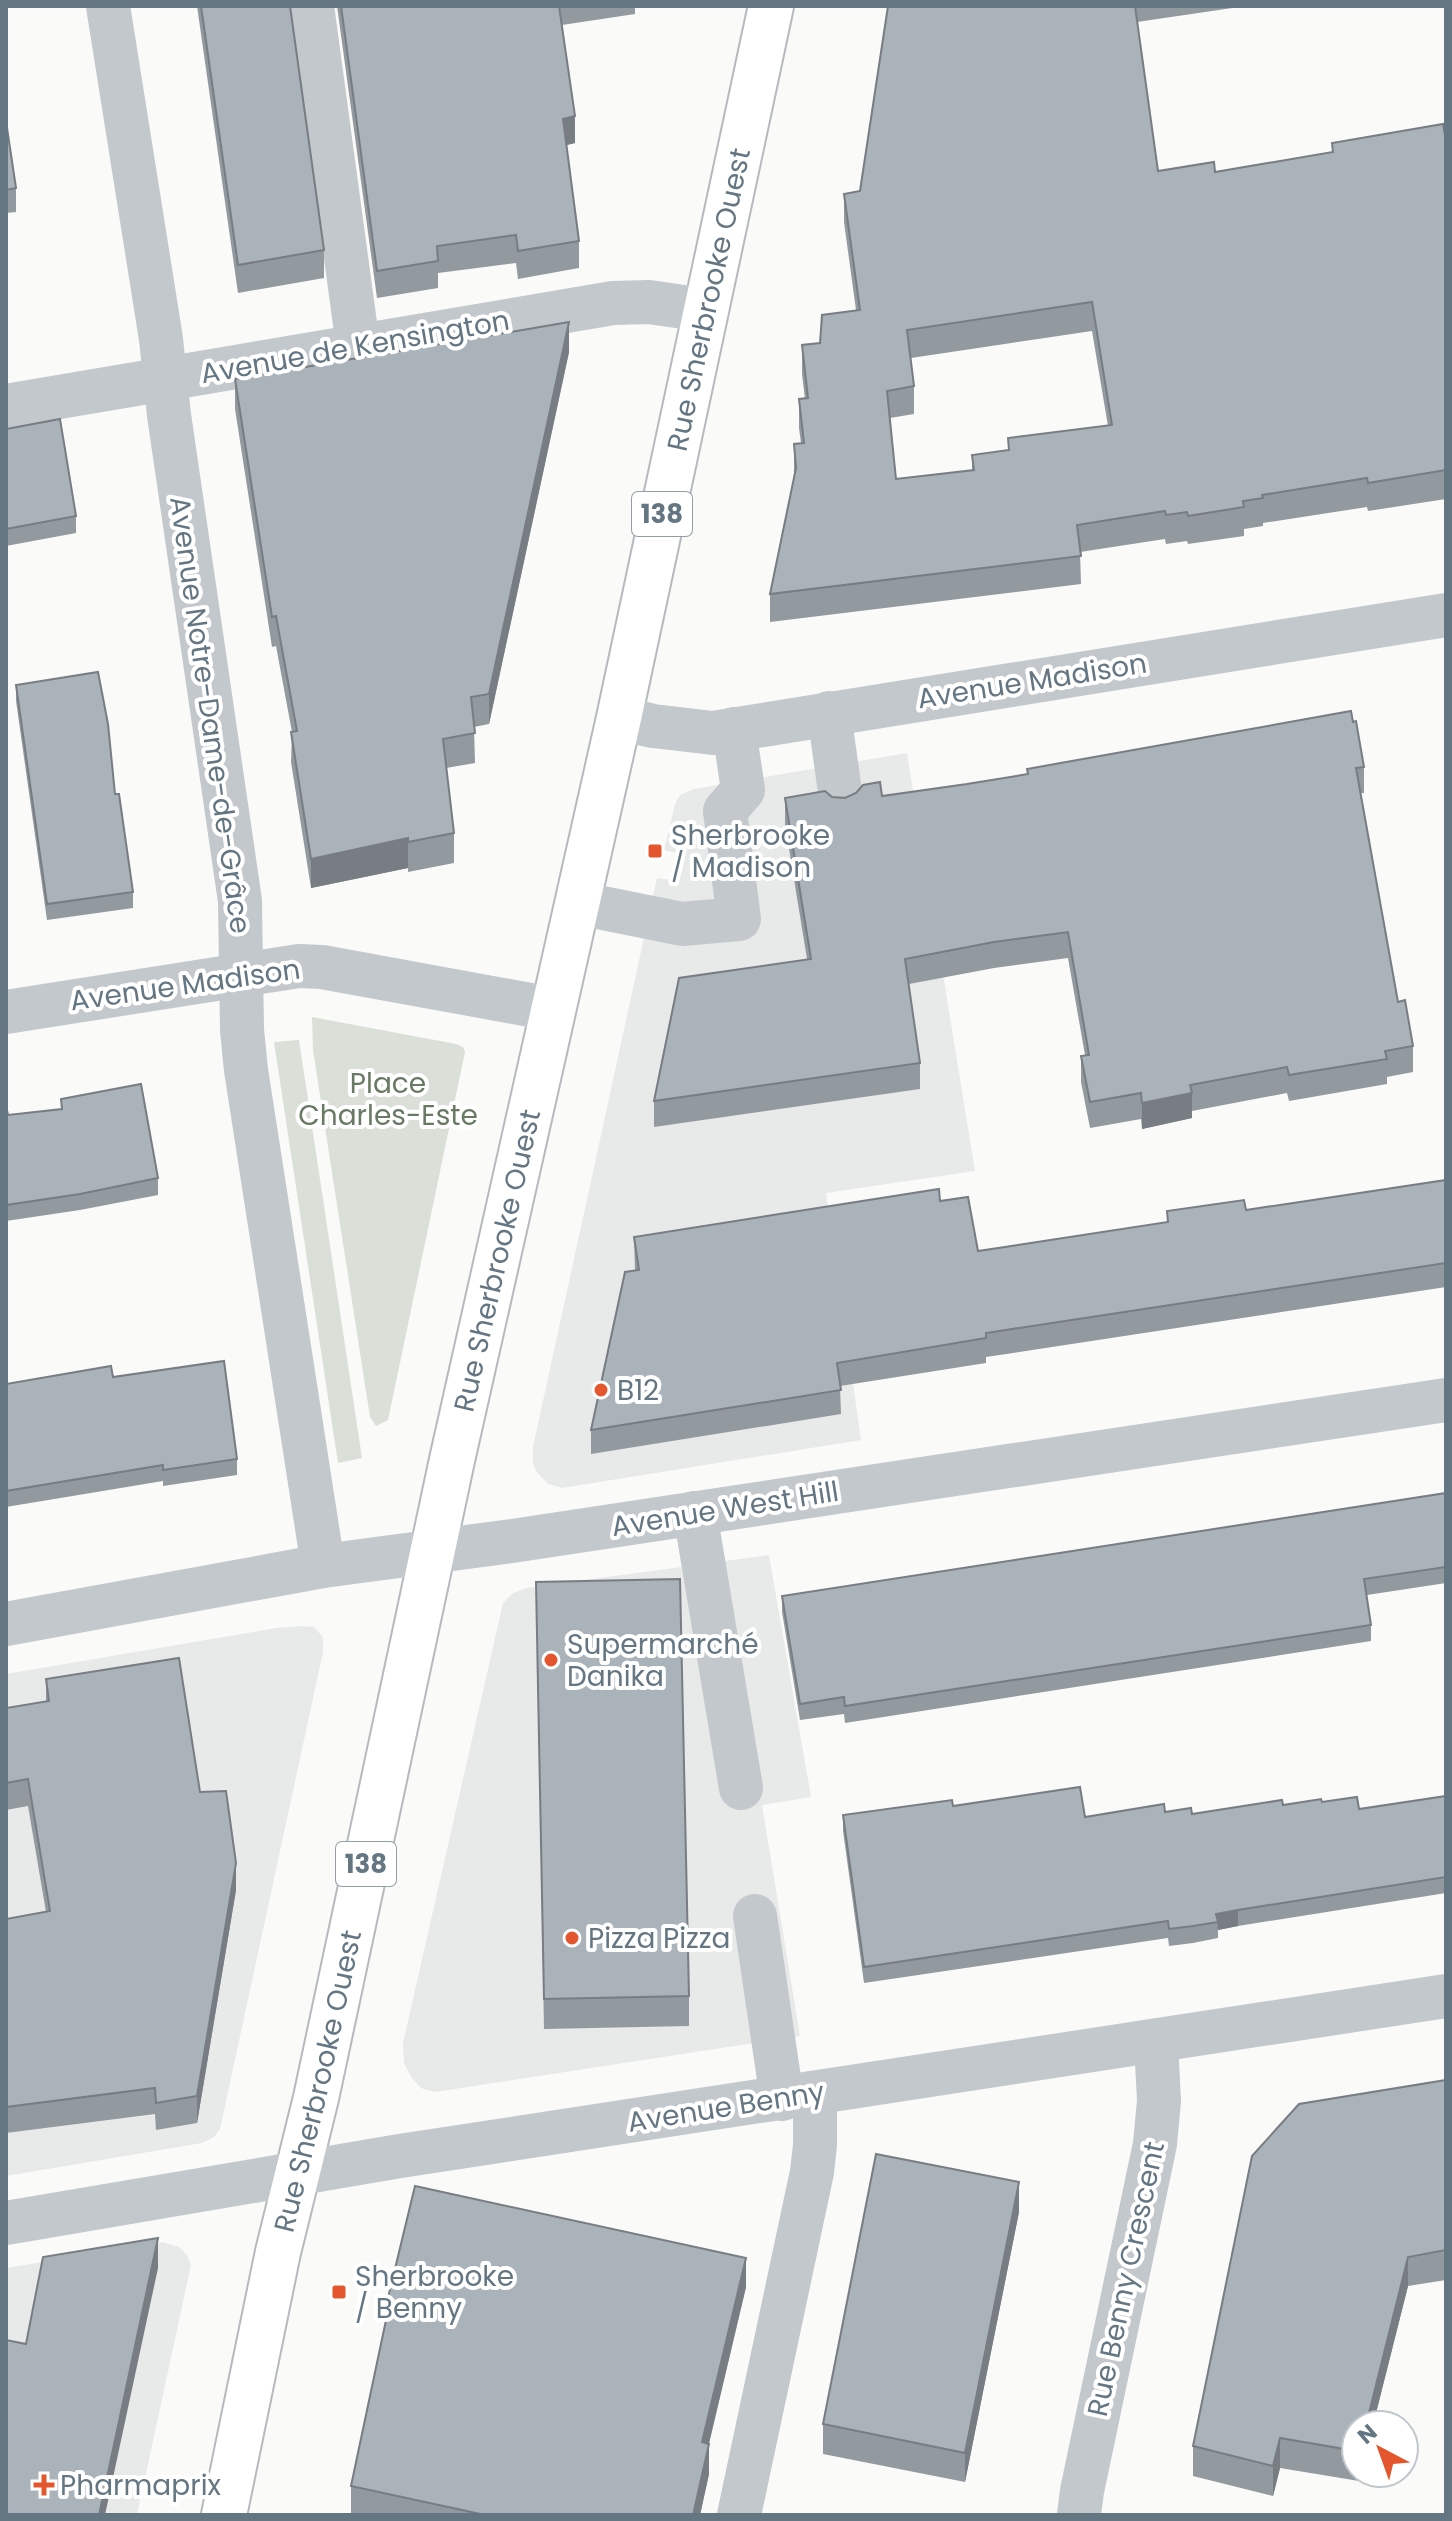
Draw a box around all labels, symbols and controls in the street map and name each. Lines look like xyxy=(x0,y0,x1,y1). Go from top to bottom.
street label: Rue Sherbrooke Ouest xyxy=(657,144,760,454)
street label: Avenue de Kensington xyxy=(198,301,512,393)
road number: 138 xyxy=(632,492,692,536)
street label: Avenue Notre-Dame-de-Grâce xyxy=(160,494,260,936)
street label: Avenue Madison xyxy=(914,644,1150,718)
place label: Sherbrooke / Madison xyxy=(671,816,830,887)
marker: Sherbrooke / Madison xyxy=(646,842,664,860)
street label: Avenue Madison xyxy=(67,950,303,1020)
park label: Place Charles-Este xyxy=(298,1064,478,1135)
street label: Rue Sherbrooke Ouest xyxy=(444,1106,550,1415)
place label: B12 xyxy=(617,1371,659,1410)
marker: B12 xyxy=(592,1381,610,1399)
street label: Avenue West Hill xyxy=(609,1472,841,1546)
place label: Supermarché Danika xyxy=(567,1625,759,1696)
marker: Supermarché Danika xyxy=(542,1651,560,1669)
road number: 138 xyxy=(336,1842,396,1886)
place label: Pizza Pizza xyxy=(588,1919,731,1958)
street label: Rue Sherbrooke Ouest xyxy=(264,1926,371,2236)
marker: Pizza Pizza xyxy=(563,1929,581,1947)
street label: Avenue Benny xyxy=(625,2072,827,2142)
street label: Rue Benny Crescent xyxy=(1078,2138,1174,2420)
place label: Sherbrooke / Benny xyxy=(355,2257,514,2328)
marker: Sherbrooke / Benny xyxy=(330,2283,348,2301)
north arrow xyxy=(1340,2409,1420,2489)
text: N xyxy=(1351,2417,1384,2451)
place label: Pharmaprix xyxy=(60,2466,222,2505)
marker: Pharmaprix xyxy=(35,2476,53,2494)

